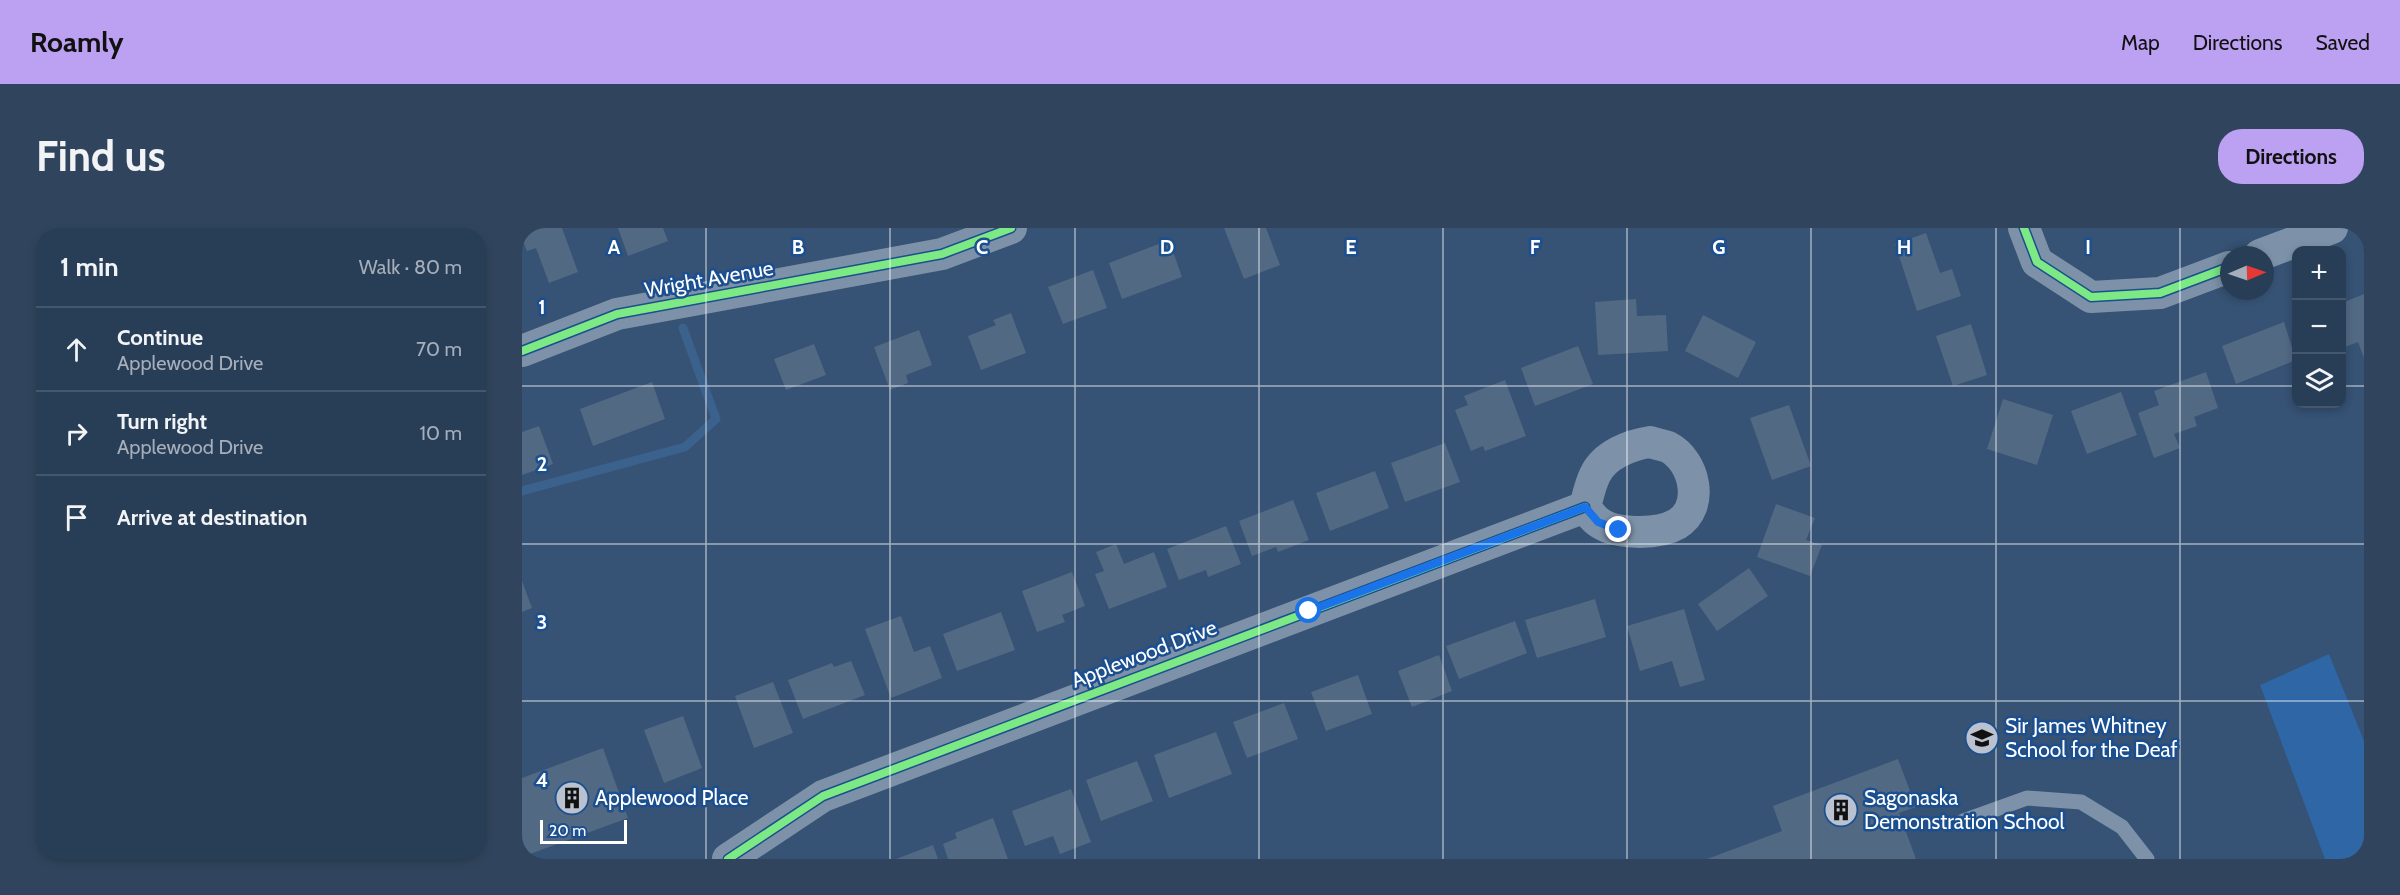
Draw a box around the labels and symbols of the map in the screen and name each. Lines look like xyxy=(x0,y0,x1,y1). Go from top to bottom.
text: A xyxy=(608,235,621,259)
text: B xyxy=(792,235,804,259)
text: C xyxy=(976,235,988,259)
text: D xyxy=(1160,235,1174,259)
text: E xyxy=(1345,235,1357,259)
text: F xyxy=(1530,235,1541,259)
text: G xyxy=(1712,235,1726,259)
text: H xyxy=(1897,235,1911,259)
text: I xyxy=(2085,235,2091,259)
north arrow xyxy=(2220,246,2274,300)
street label: Wright Avenue xyxy=(643,255,776,302)
text: 1 xyxy=(538,295,546,319)
text: 2 xyxy=(537,452,547,476)
route end xyxy=(1605,516,1631,542)
route start xyxy=(1295,597,1321,623)
text: 3 xyxy=(537,610,547,634)
street label: Applewood Drive xyxy=(1068,614,1220,693)
place label: Sir James Whitney School for the Deaf xyxy=(2005,713,2177,762)
school or university icon: Sir James Whitney School for the Deaf xyxy=(1964,720,2000,756)
text: 4 xyxy=(536,768,548,792)
building icon: Applewood Place xyxy=(554,780,590,816)
place label: Applewood Place xyxy=(595,785,749,810)
place label: Sagonaska Demonstration School xyxy=(1864,785,2065,834)
building icon: Sagonaska Demonstration School xyxy=(1823,792,1859,828)
scale bar xyxy=(540,817,627,844)

